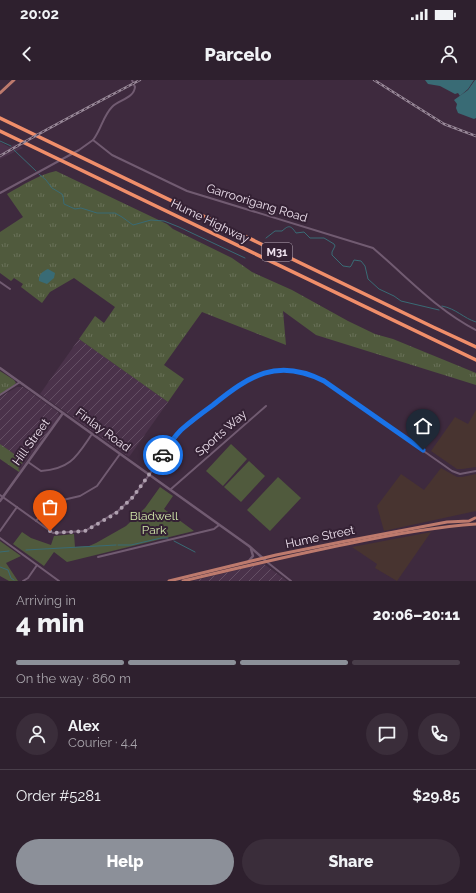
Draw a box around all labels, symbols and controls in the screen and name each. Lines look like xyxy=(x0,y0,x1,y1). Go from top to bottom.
text: 20:02 xyxy=(20,5,59,23)
icon: back xyxy=(16,43,38,65)
icon: person xyxy=(438,43,460,65)
text: Parcelo xyxy=(205,44,271,65)
street label: Garroorigang Road xyxy=(205,181,309,225)
street label: Hume Highway xyxy=(169,196,252,246)
road number: M31 xyxy=(262,243,292,261)
street label: Finlay Road xyxy=(73,405,133,455)
street label: Sports Way xyxy=(193,407,250,459)
pin xyxy=(406,409,440,450)
icon: home xyxy=(412,415,434,437)
street label: Hill Street xyxy=(9,416,53,468)
courier xyxy=(143,435,183,475)
icon: car xyxy=(152,444,174,466)
pin xyxy=(33,490,67,531)
icon: bag xyxy=(39,496,61,518)
park label: Bladwell Park xyxy=(130,509,179,537)
street label: Hume Street xyxy=(284,523,356,551)
text: Arriving in xyxy=(16,593,76,608)
text: 20:06–20:11 xyxy=(373,606,460,624)
text: 4 min xyxy=(16,608,84,638)
text: On the way · 860 m xyxy=(16,671,131,686)
button: person xyxy=(16,713,58,755)
button: chat xyxy=(366,713,408,755)
button: phone xyxy=(418,713,460,755)
text: Alex xyxy=(68,717,99,735)
text: Courier · 4.4 xyxy=(68,735,137,750)
text: Order #5281 xyxy=(16,787,101,805)
text: $29.85 xyxy=(412,787,460,805)
button: Help xyxy=(16,839,234,885)
button: Share xyxy=(242,839,460,885)

